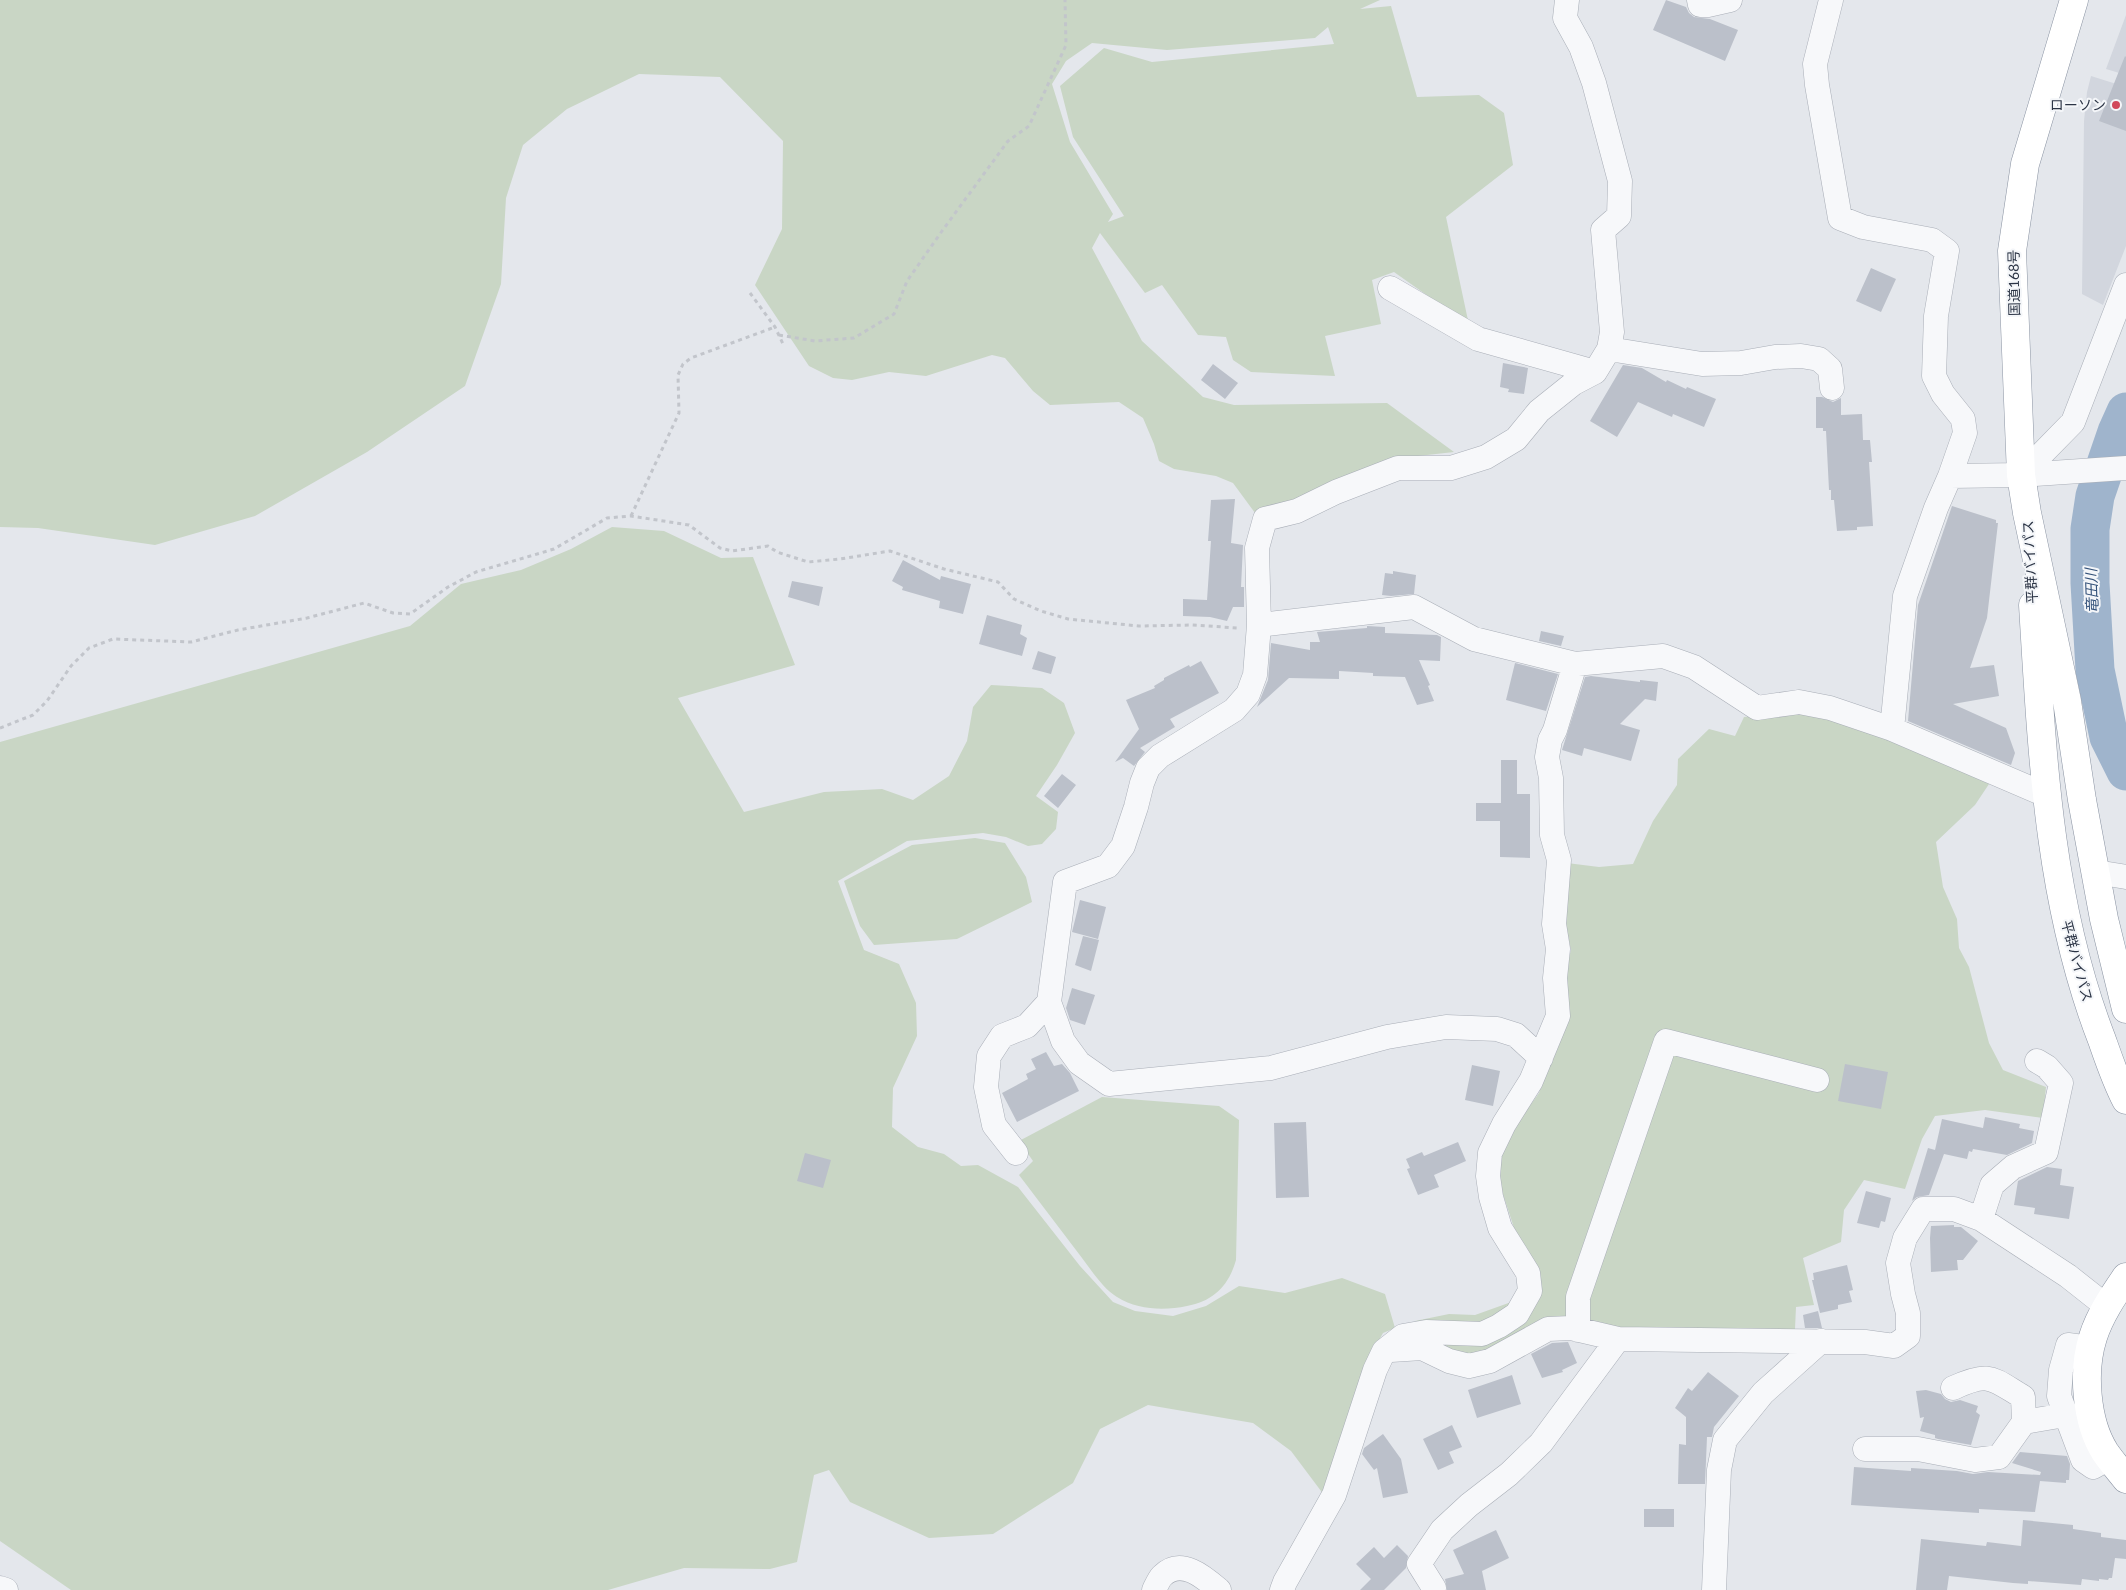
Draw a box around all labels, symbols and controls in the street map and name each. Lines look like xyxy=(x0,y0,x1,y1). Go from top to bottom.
place label: ローソン xyxy=(2050,96,2106,113)
marker: ローソン xyxy=(2110,99,2122,111)
street label: 国道168号 xyxy=(2004,250,2023,316)
street label: 平群バイパス xyxy=(2019,520,2040,604)
water label: 竜田川 xyxy=(2081,566,2101,614)
street label: 平群バイパス xyxy=(2058,918,2097,1004)

